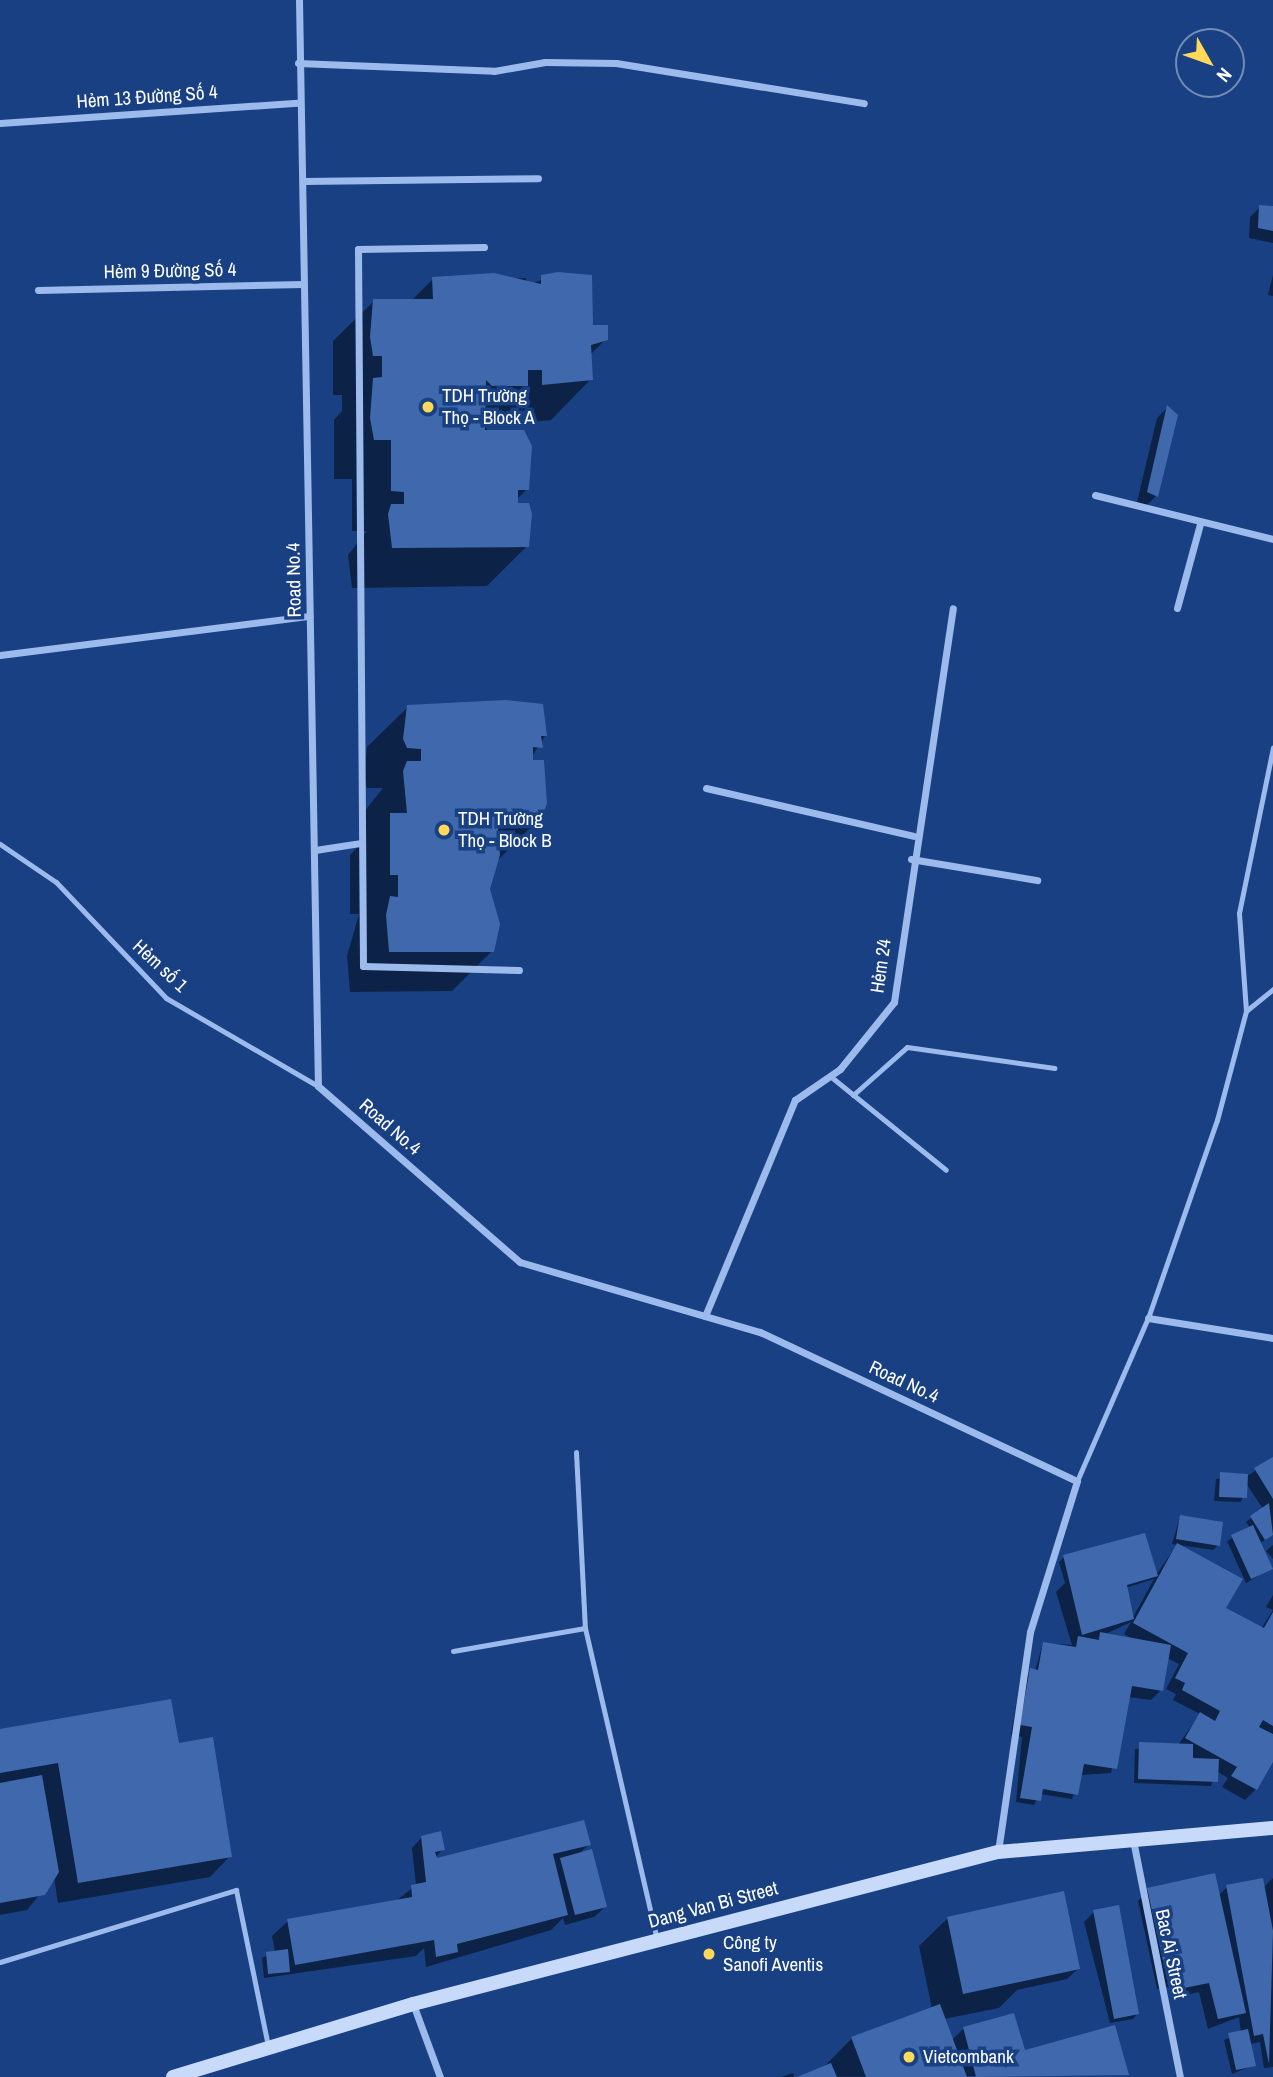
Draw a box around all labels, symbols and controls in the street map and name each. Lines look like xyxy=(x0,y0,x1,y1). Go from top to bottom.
north arrow xyxy=(1175,28,1245,98)
text: N xyxy=(1211,63,1238,88)
street label: Hẻm 13 Đường Số 4 xyxy=(76,81,218,113)
street label: Hẻm 9 Đường Số 4 xyxy=(104,258,236,284)
place label: TDH Trường Thọ - Block A xyxy=(442,385,536,429)
marker: TDH Trường Thọ - Block A xyxy=(420,399,436,415)
street label: Road No.4 xyxy=(282,543,306,617)
place label: TDH Trường Thọ - Block B xyxy=(458,808,552,852)
marker: TDH Trường Thọ - Block B xyxy=(436,822,452,838)
street label: Hẻm số 1 xyxy=(128,935,192,997)
street label: Hẻm 24 xyxy=(866,937,896,995)
street label: Road No.4 xyxy=(354,1094,426,1160)
street label: Road No.4 xyxy=(865,1356,943,1408)
street label: Dang Van Bi Street xyxy=(646,1877,780,1933)
street label: Bac Ai Street xyxy=(1150,1907,1192,2001)
place label: Công ty Sanofi Aventis xyxy=(723,1932,824,1976)
marker: Công ty Sanofi Aventis xyxy=(701,1946,717,1962)
place label: Vietcombank xyxy=(923,2046,1014,2068)
marker: Vietcombank xyxy=(901,2049,917,2065)

